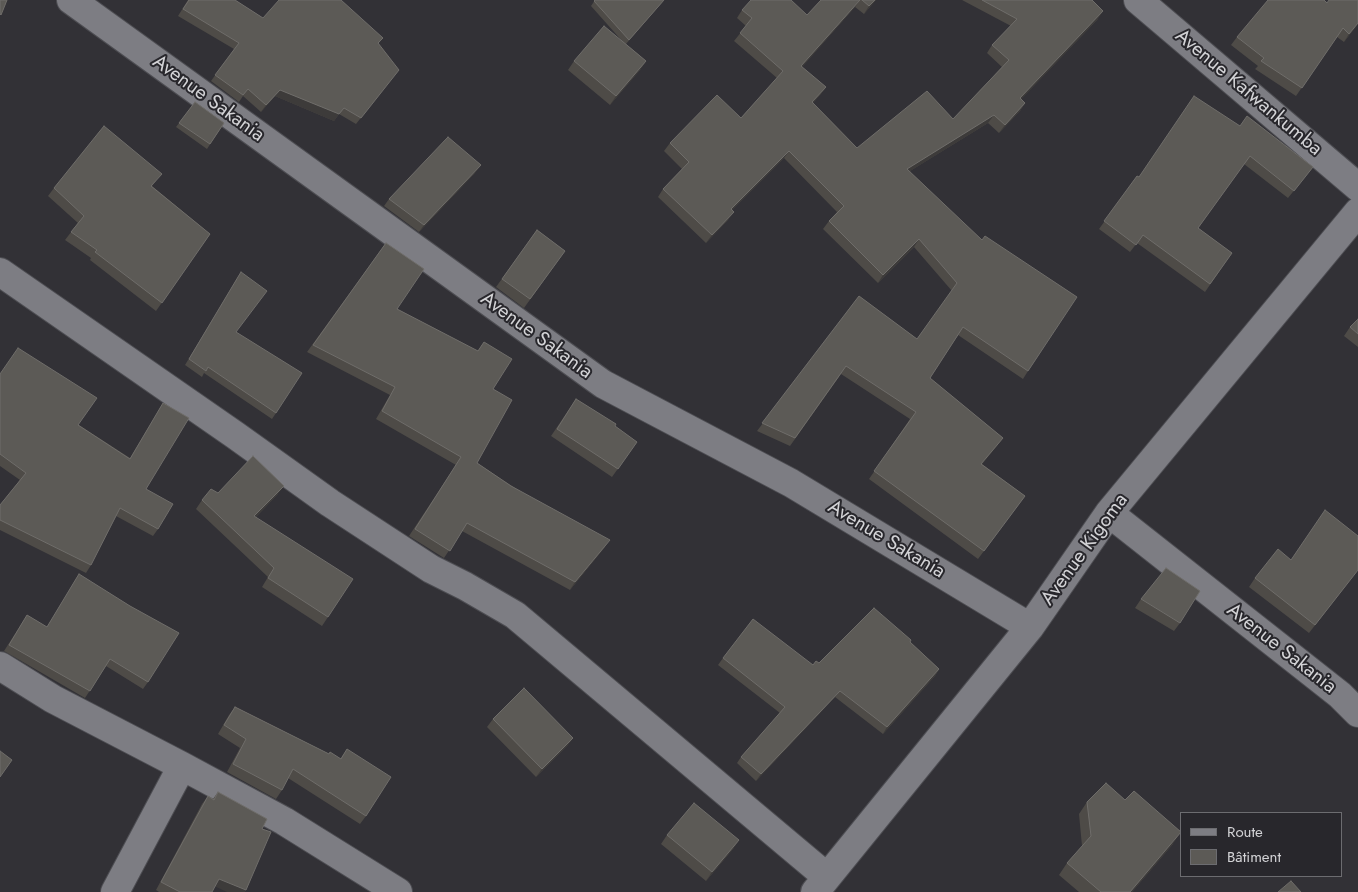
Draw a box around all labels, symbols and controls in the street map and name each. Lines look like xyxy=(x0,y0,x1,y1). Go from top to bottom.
street label: Avenue Kafwankumba xyxy=(1170,25,1326,161)
street label: Avenue Sakania xyxy=(147,50,269,148)
street label: Avenue Sakania xyxy=(475,287,597,385)
street label: Avenue Kigoma xyxy=(1036,489,1134,611)
street label: Avenue Sakania xyxy=(823,496,949,584)
street label: Avenue Sakania xyxy=(1221,599,1341,699)
legend xyxy=(1180,812,1343,877)
text: Route xyxy=(1227,821,1263,843)
text: Bâtiment xyxy=(1227,846,1281,868)

